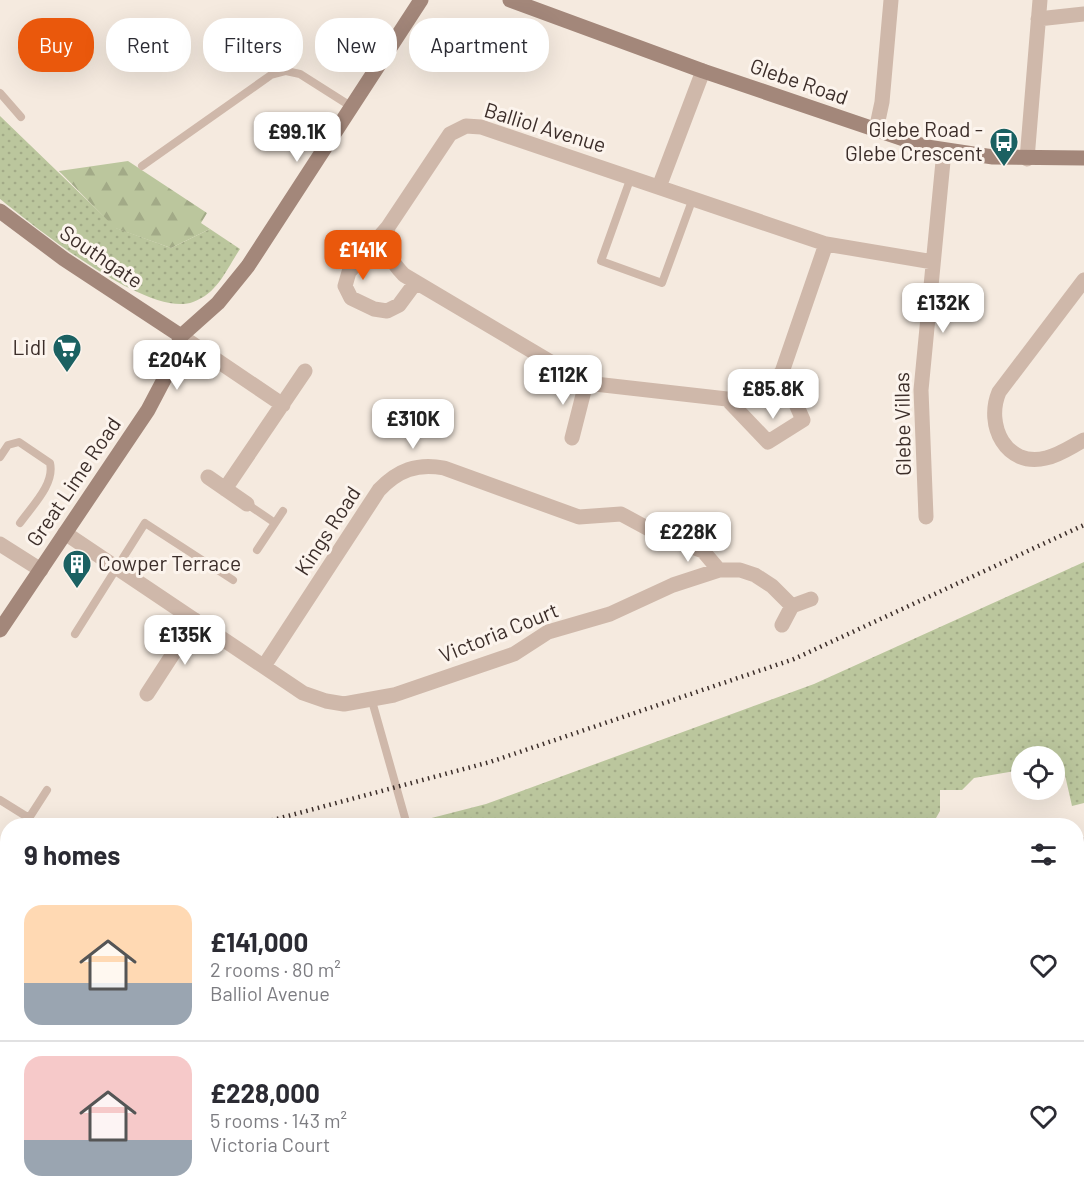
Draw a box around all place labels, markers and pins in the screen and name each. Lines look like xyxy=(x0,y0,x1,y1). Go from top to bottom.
pin: £99.1K xyxy=(248,112,346,163)
place label: Glebe Road - Glebe Crescent xyxy=(845,116,983,165)
bus stop icon: Glebe Road - Glebe Crescent xyxy=(988,126,1020,168)
pin: £141K xyxy=(321,230,405,281)
pin: £132K xyxy=(901,283,985,334)
supermarket icon: Lidl xyxy=(51,332,83,374)
place label: Lidl xyxy=(12,334,46,359)
pin: £204K xyxy=(135,340,219,391)
pin: £112K xyxy=(521,355,605,406)
pin: £85.8K xyxy=(724,369,822,420)
pin: £310K xyxy=(371,399,455,450)
pin: £228K xyxy=(646,512,730,563)
building icon: Cowper Terrace xyxy=(61,548,93,590)
place label: Cowper Terrace xyxy=(98,550,241,575)
pin: £135K xyxy=(143,615,227,666)

